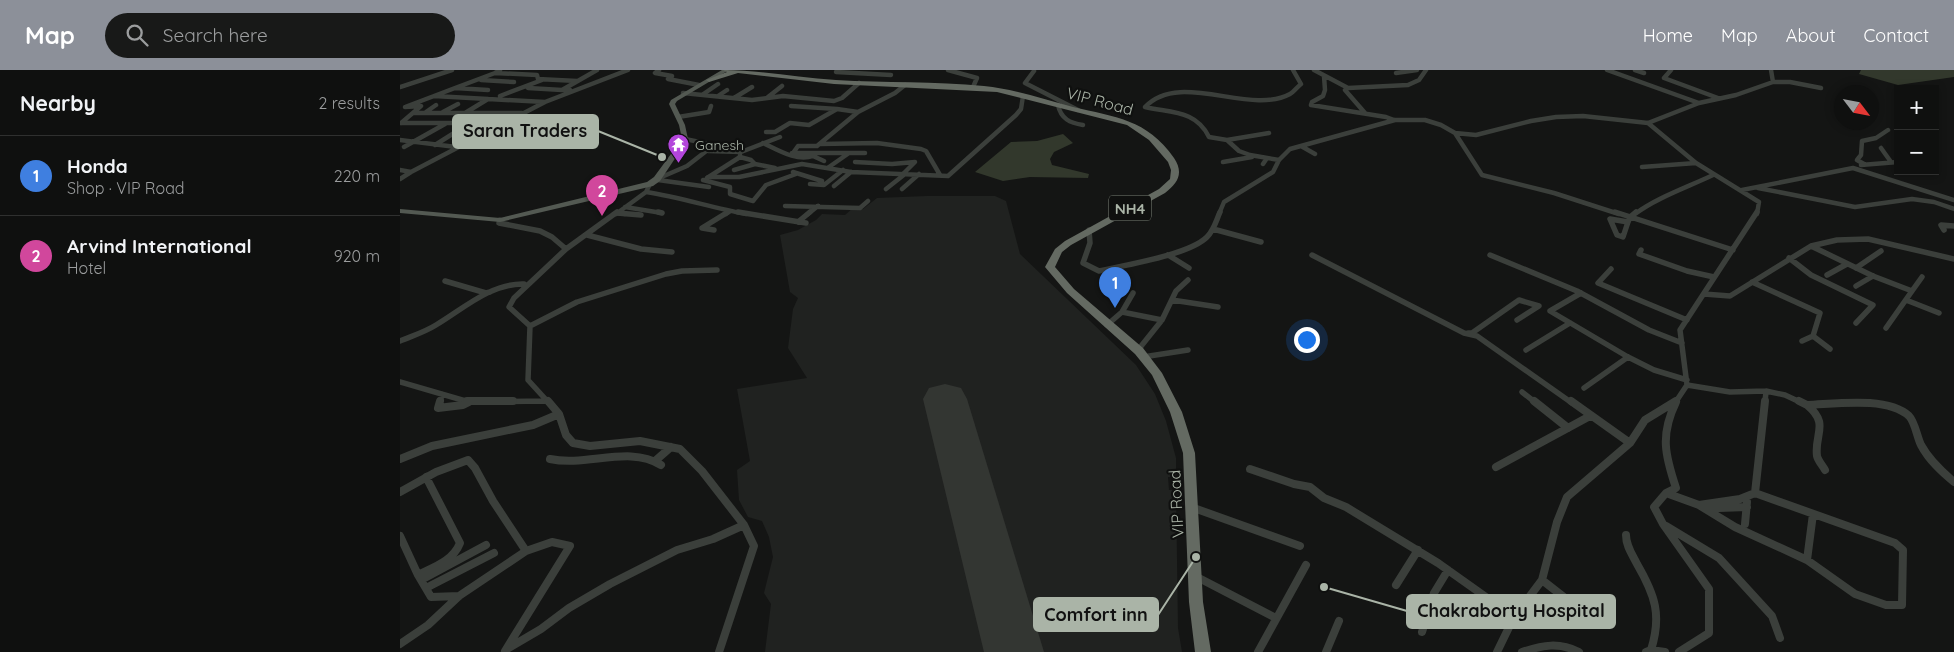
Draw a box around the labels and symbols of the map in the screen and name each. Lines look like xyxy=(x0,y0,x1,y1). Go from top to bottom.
street label: VIP Road xyxy=(1064,83,1136,119)
north arrow xyxy=(1834,85,1879,130)
callout: Saran Traders xyxy=(453,115,598,148)
text: Saran Traders xyxy=(463,119,587,142)
temple icon: Ganesh xyxy=(667,133,691,164)
place label: Ganesh xyxy=(695,136,744,154)
pin: 2 xyxy=(586,175,618,216)
road number: NH4 xyxy=(1109,196,1151,220)
pin: 1 xyxy=(1099,267,1131,308)
your location xyxy=(1294,327,1320,353)
street label: VIP Road xyxy=(1164,469,1188,539)
callout: Chakraborty Hospital xyxy=(1407,595,1615,628)
callout: Comfort inn xyxy=(1034,598,1158,631)
text: Chakraborty Hospital xyxy=(1417,599,1605,622)
text: Comfort inn xyxy=(1044,603,1148,626)

